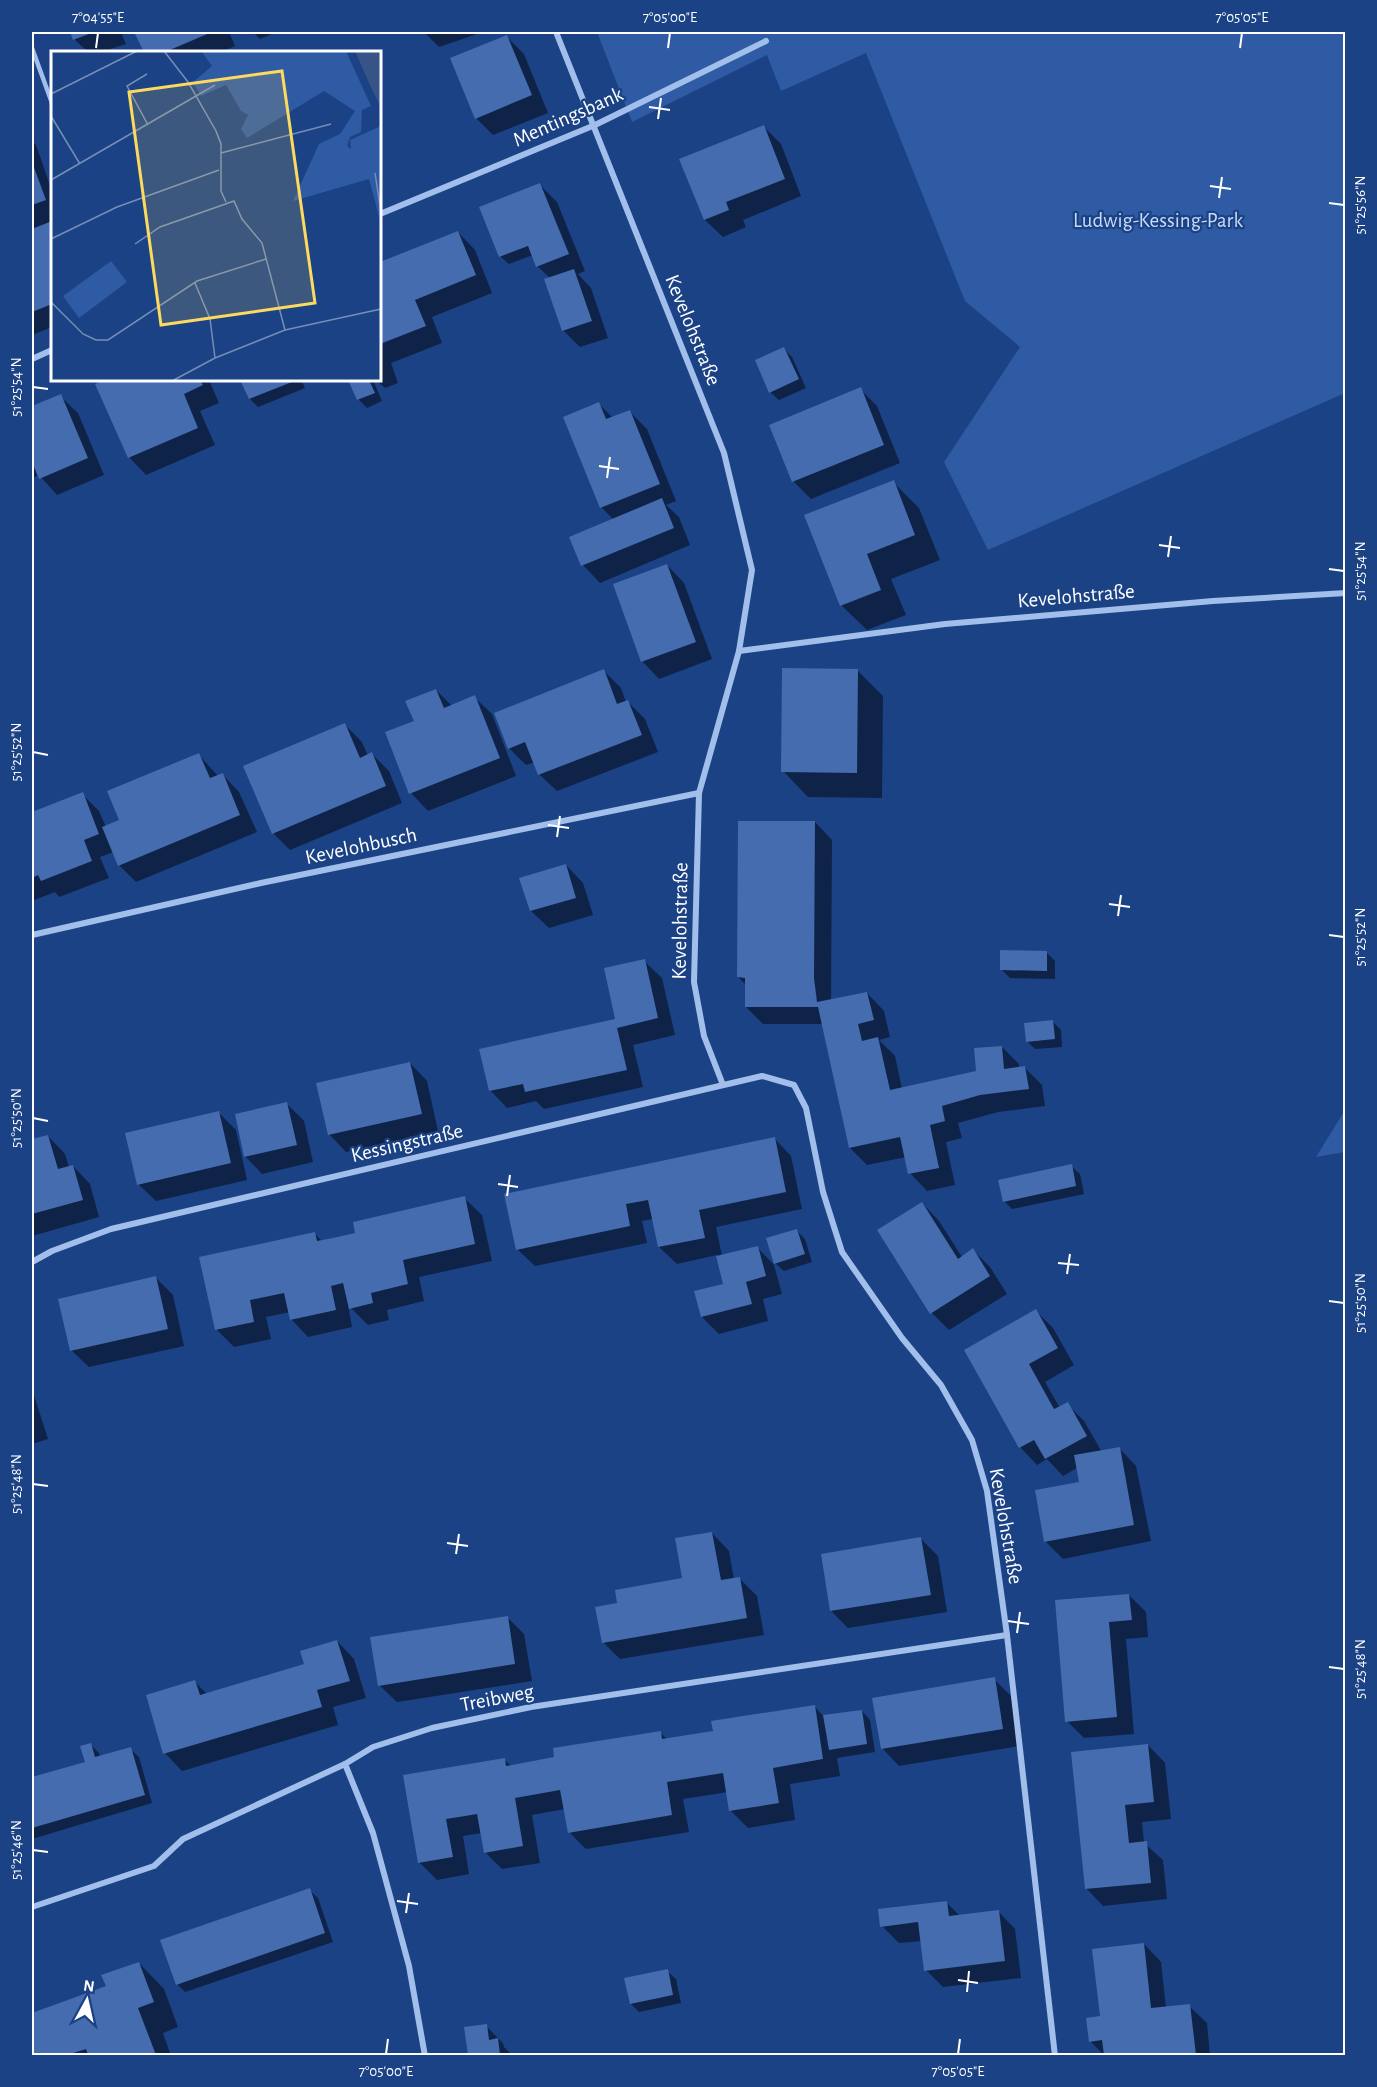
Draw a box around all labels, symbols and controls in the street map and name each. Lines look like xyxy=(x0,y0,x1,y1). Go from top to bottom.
text: 7°04'55"E xyxy=(72,10,124,25)
text: 7°05'00"E xyxy=(643,10,697,25)
text: 7°05'05"E xyxy=(1216,10,1268,25)
inset map xyxy=(51,51,381,381)
street label: Mentingsbank xyxy=(510,83,627,151)
text: 51°25'56"N xyxy=(1353,175,1368,235)
park label: Ludwig-Kessing-Park xyxy=(1073,210,1243,231)
street label: Kevelohstraße xyxy=(661,272,725,388)
text: 51°25'54"N xyxy=(9,357,24,417)
text: 51°25'54"N xyxy=(1353,541,1368,601)
street label: Kevelohstraße xyxy=(1017,580,1135,612)
text: 51°25'52"N xyxy=(9,723,24,781)
street label: Kevelohbusch xyxy=(303,824,419,868)
street label: Kevelohstraße xyxy=(668,862,692,980)
text: 51°25'52"N xyxy=(1353,908,1368,966)
text: 51°25'50"N xyxy=(9,1088,24,1148)
street label: Kessingstraße xyxy=(349,1120,465,1166)
text: 51°25'50"N xyxy=(1353,1273,1368,1333)
text: 51°25'48"N xyxy=(9,1454,24,1514)
street label: Kevelohstraße xyxy=(985,1466,1027,1586)
text: 51°25'48"N xyxy=(1353,1639,1368,1699)
street label: Treibweg xyxy=(458,1680,536,1715)
text: 51°25'46"N xyxy=(9,1820,24,1880)
north arrow xyxy=(57,1970,117,2030)
text: N xyxy=(82,1977,96,1995)
text: 7°05'00"E xyxy=(359,2064,413,2079)
text: 7°05'05"E xyxy=(932,2064,984,2079)

